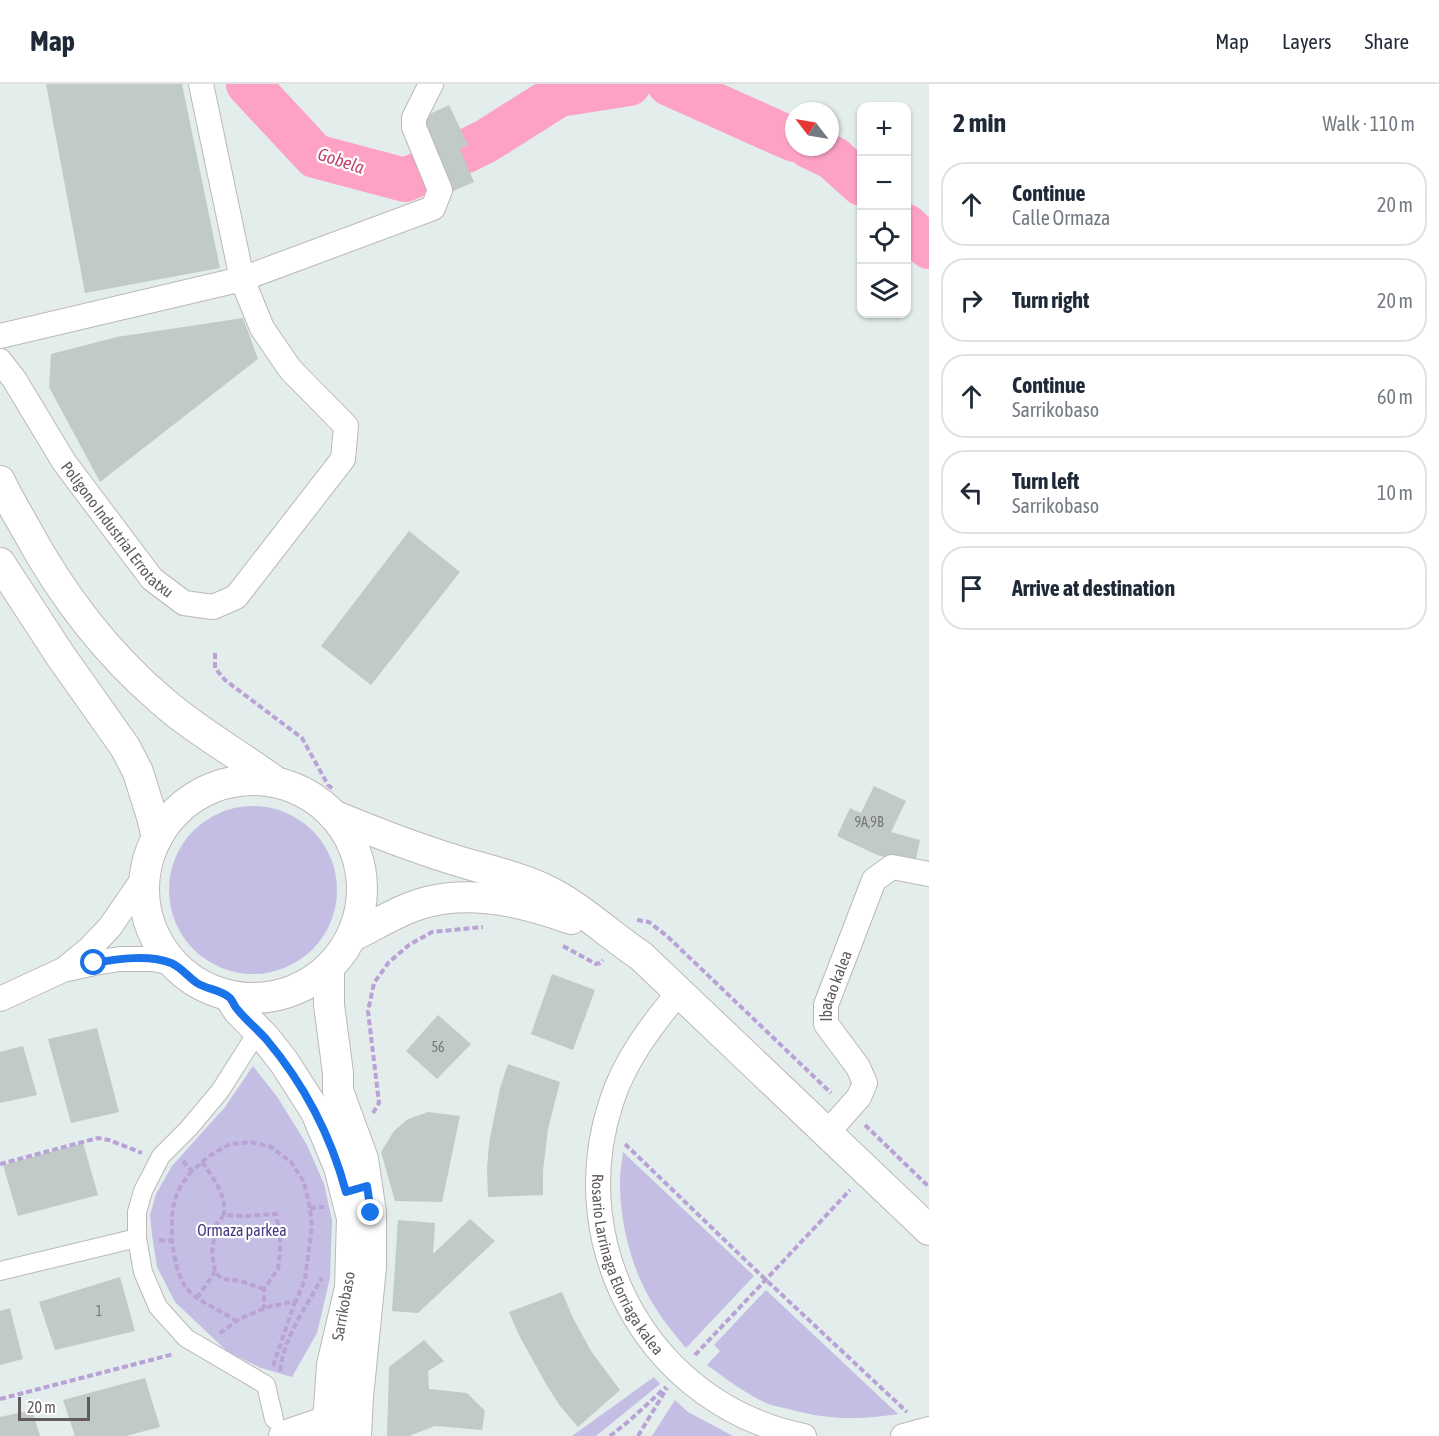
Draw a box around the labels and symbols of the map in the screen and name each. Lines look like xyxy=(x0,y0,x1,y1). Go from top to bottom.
north arrow xyxy=(785,102,839,156)
water label: Gobela xyxy=(315,143,368,178)
street label: Polígono Industrial Errotatxu xyxy=(58,458,177,601)
house number: 9A,9B xyxy=(854,814,884,830)
street label: Ibatao kalea xyxy=(817,948,855,1022)
route start xyxy=(80,949,106,975)
house number: 56 xyxy=(431,1039,445,1055)
street label: Rosario Larrinaga Elorriaga kalea xyxy=(589,1174,668,1358)
route end xyxy=(357,1199,383,1225)
park label: Ormaza parkea xyxy=(197,1221,287,1240)
street label: Sarrikobaso xyxy=(328,1270,358,1342)
house number: 1 xyxy=(96,1303,102,1319)
scale bar xyxy=(18,1394,90,1422)

